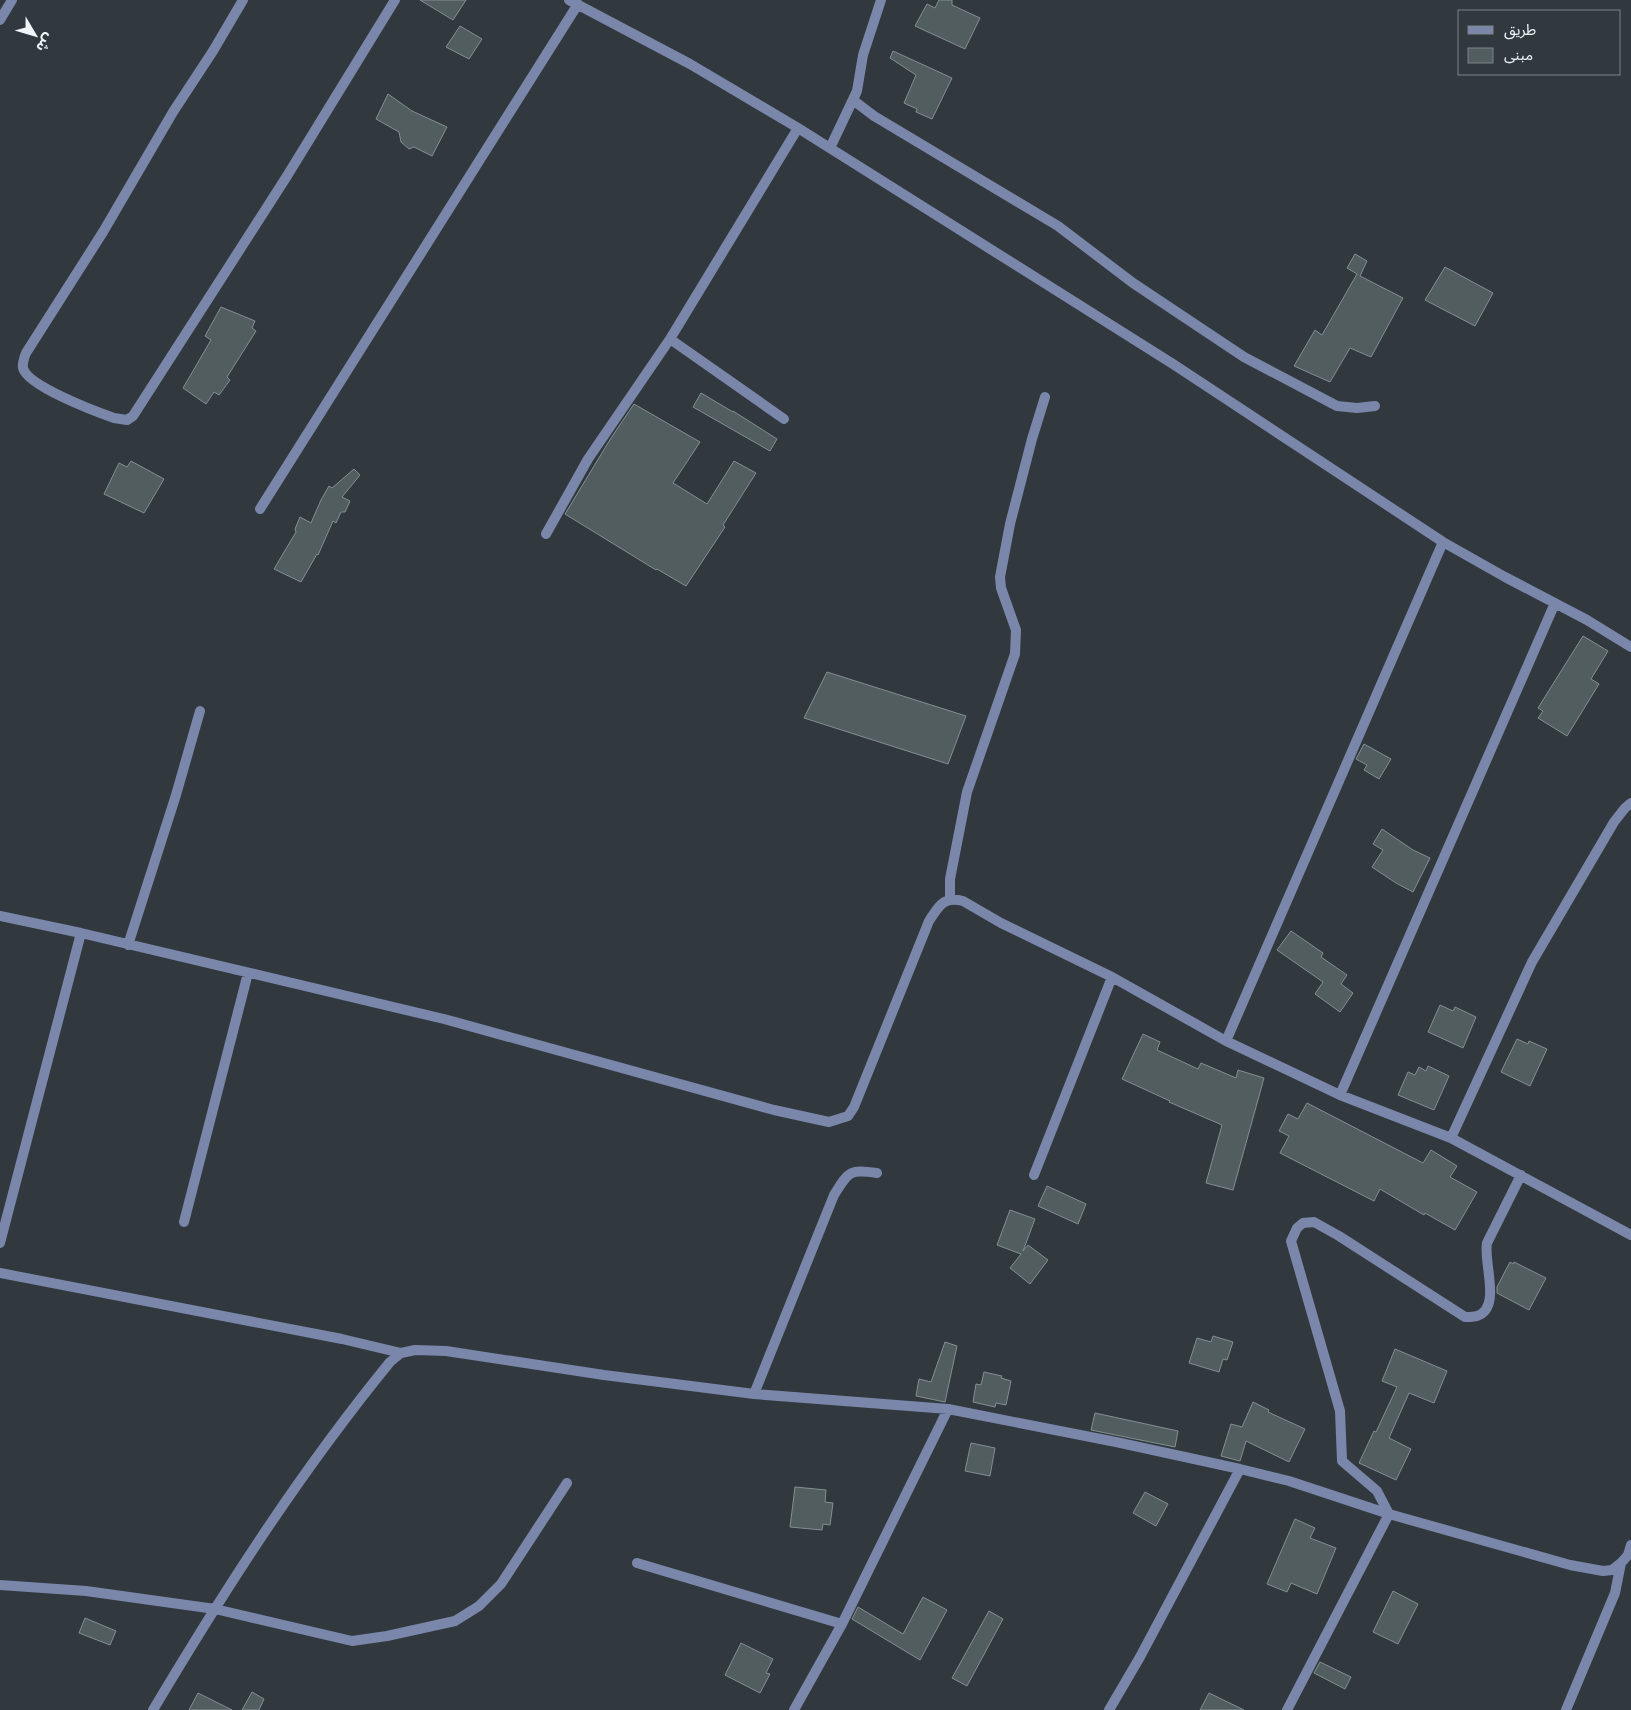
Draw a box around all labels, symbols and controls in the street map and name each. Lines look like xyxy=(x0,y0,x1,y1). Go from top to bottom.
north arrow xyxy=(10,10,60,60)
legend xyxy=(1458,10,1621,75)
text: طريق xyxy=(1504,20,1536,40)
text: ش xyxy=(32,30,58,56)
text: مبنى xyxy=(1504,45,1533,64)

